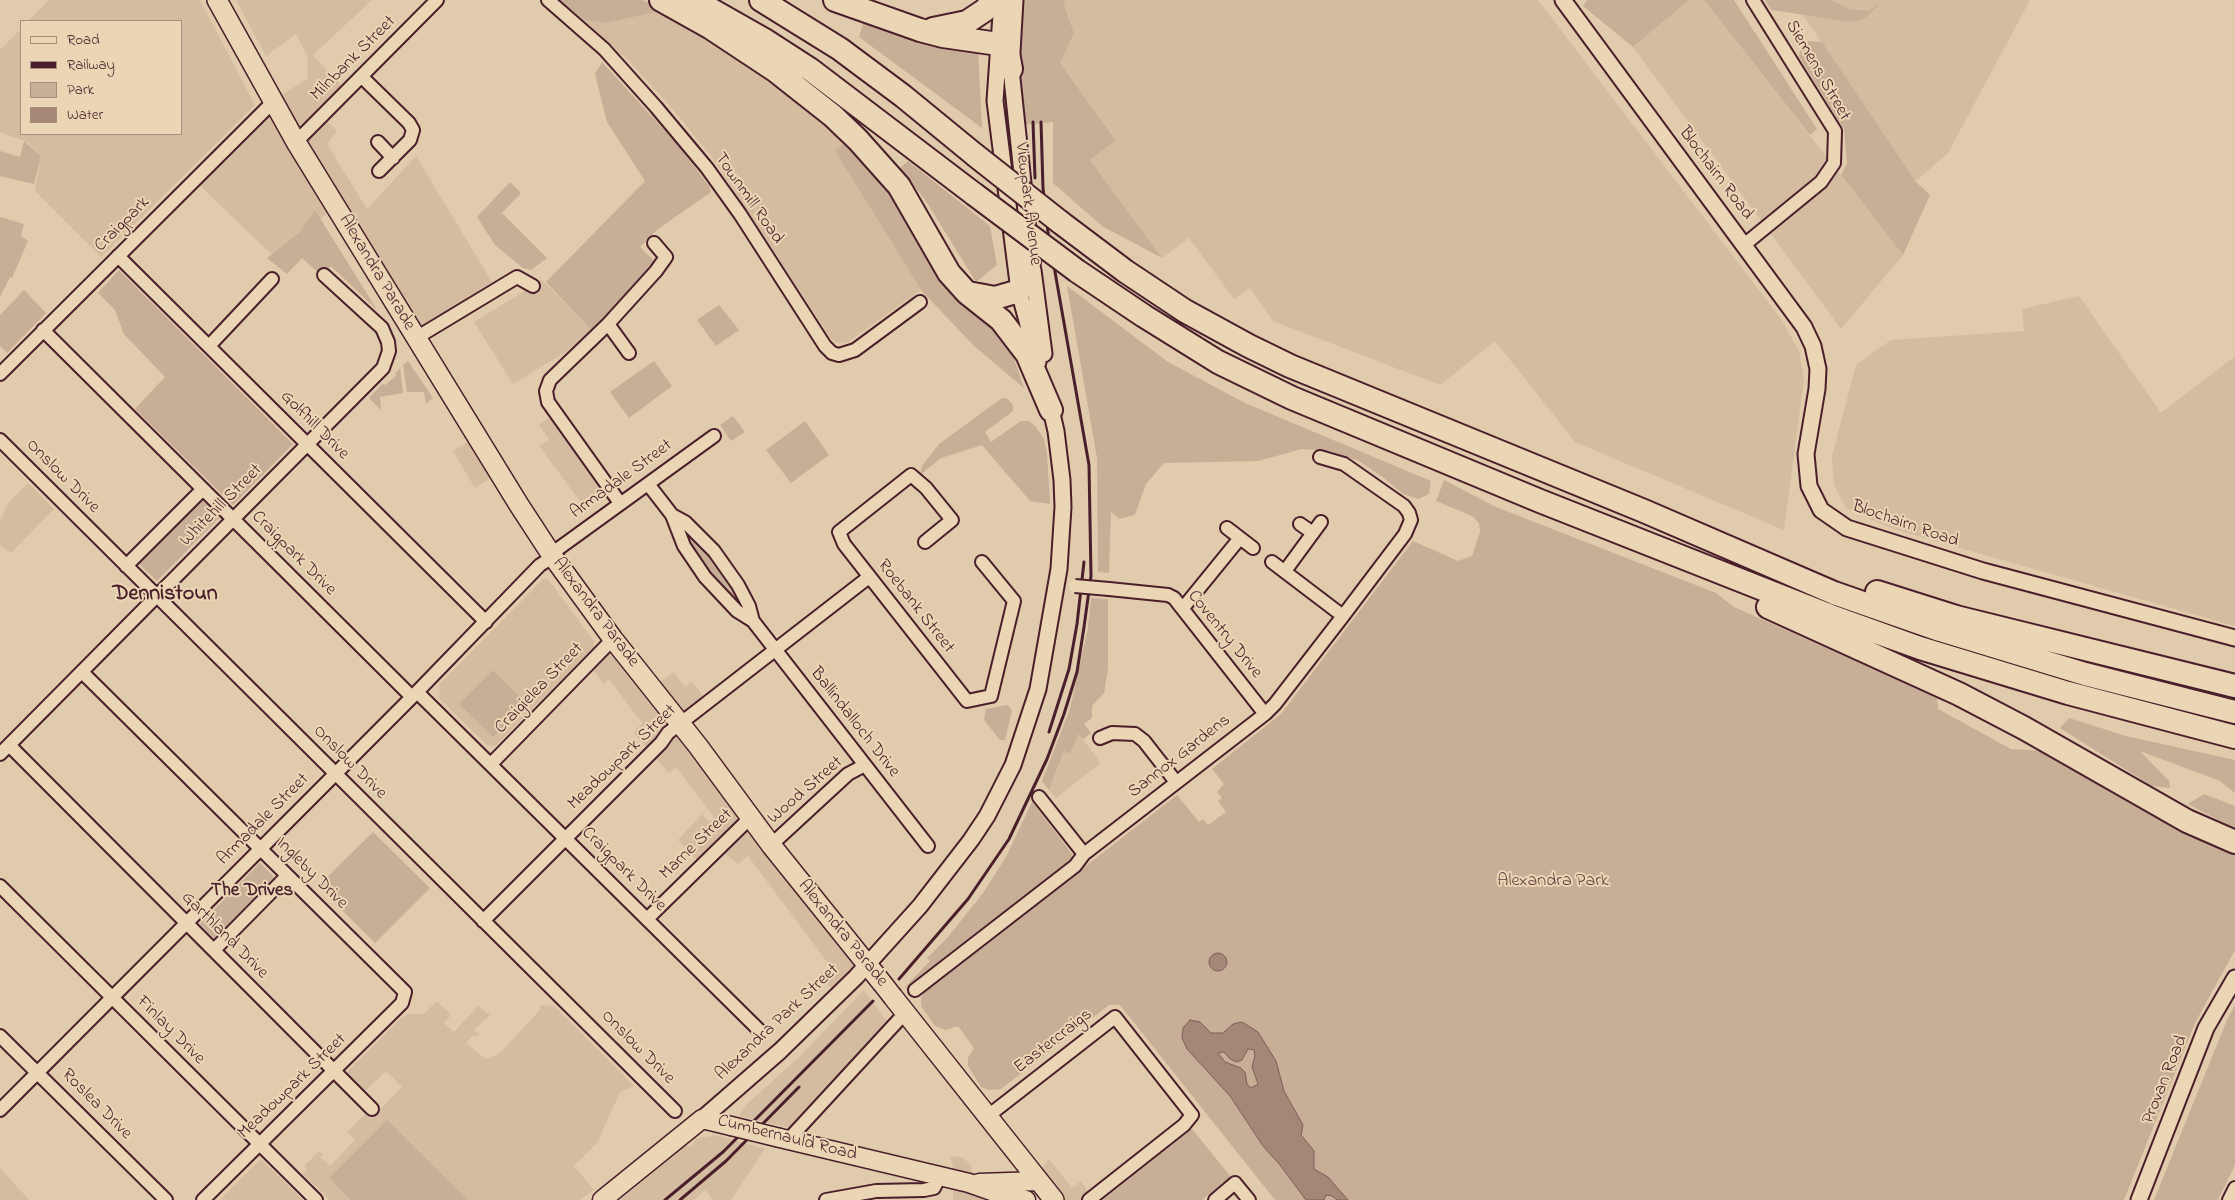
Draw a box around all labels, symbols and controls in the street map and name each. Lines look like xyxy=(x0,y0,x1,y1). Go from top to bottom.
street label: Milnbank Street xyxy=(307,12,401,106)
street label: Siemens Street xyxy=(1779,17,1855,125)
legend xyxy=(20,20,182,135)
text: Road xyxy=(67,29,100,51)
text: Railway xyxy=(67,54,115,76)
text: Park xyxy=(67,79,94,101)
text: Water xyxy=(67,104,103,126)
street label: Blochairn Road xyxy=(1673,123,1757,225)
street label: Viewpark Avenue xyxy=(1009,141,1045,267)
street label: Townmill Road xyxy=(709,149,787,249)
street label: Craigpark xyxy=(91,193,155,257)
street label: Alexandra Parade xyxy=(333,211,419,335)
street label: Golfhill Drive xyxy=(275,387,353,465)
street label: Onslow Drive xyxy=(20,435,104,519)
street label: Armadale Street xyxy=(567,436,677,524)
street label: Whitehill Street xyxy=(176,460,268,552)
street label: Blochairn Road xyxy=(1849,497,1961,553)
street label: Craigpark Drive xyxy=(246,507,340,601)
street label: Alexandra Parade xyxy=(547,554,643,672)
street label: Roebank Street xyxy=(872,556,958,658)
district label: Dennistoun xyxy=(112,582,218,608)
street label: Coventry Drive xyxy=(1182,586,1266,684)
street label: Craigielea Street xyxy=(491,639,589,739)
street label: Ballindalloch Drive xyxy=(804,664,904,782)
street label: Meadowpark Street xyxy=(564,701,682,815)
street label: Sannox Gardens xyxy=(1125,710,1235,804)
street label: Onslow Drive xyxy=(307,721,391,805)
street label: Wood Street xyxy=(764,752,848,830)
street label: Armadale Street xyxy=(214,770,314,870)
street label: Marne Street xyxy=(656,805,738,885)
street label: Craigpark Drive xyxy=(576,823,670,917)
street label: Ingleby Drive xyxy=(270,833,352,915)
park label: Alexandra Park xyxy=(1497,871,1609,893)
street label: Alexandra Parade xyxy=(792,876,892,992)
district label: The Drives xyxy=(211,881,293,903)
street label: Garthland Drive xyxy=(176,888,272,984)
street label: Alexandra Park Street xyxy=(712,960,844,1086)
street label: Finlay Drive xyxy=(131,992,209,1070)
street label: Eastercraigs xyxy=(1011,1005,1097,1079)
street label: Onslow Drive xyxy=(595,1006,679,1090)
street label: Meadowpark Street xyxy=(234,1030,352,1144)
street label: Provan Road xyxy=(2138,1033,2194,1127)
street label: Roslea Drive xyxy=(56,1065,136,1145)
street label: Cumbernauld Road xyxy=(715,1111,859,1167)

